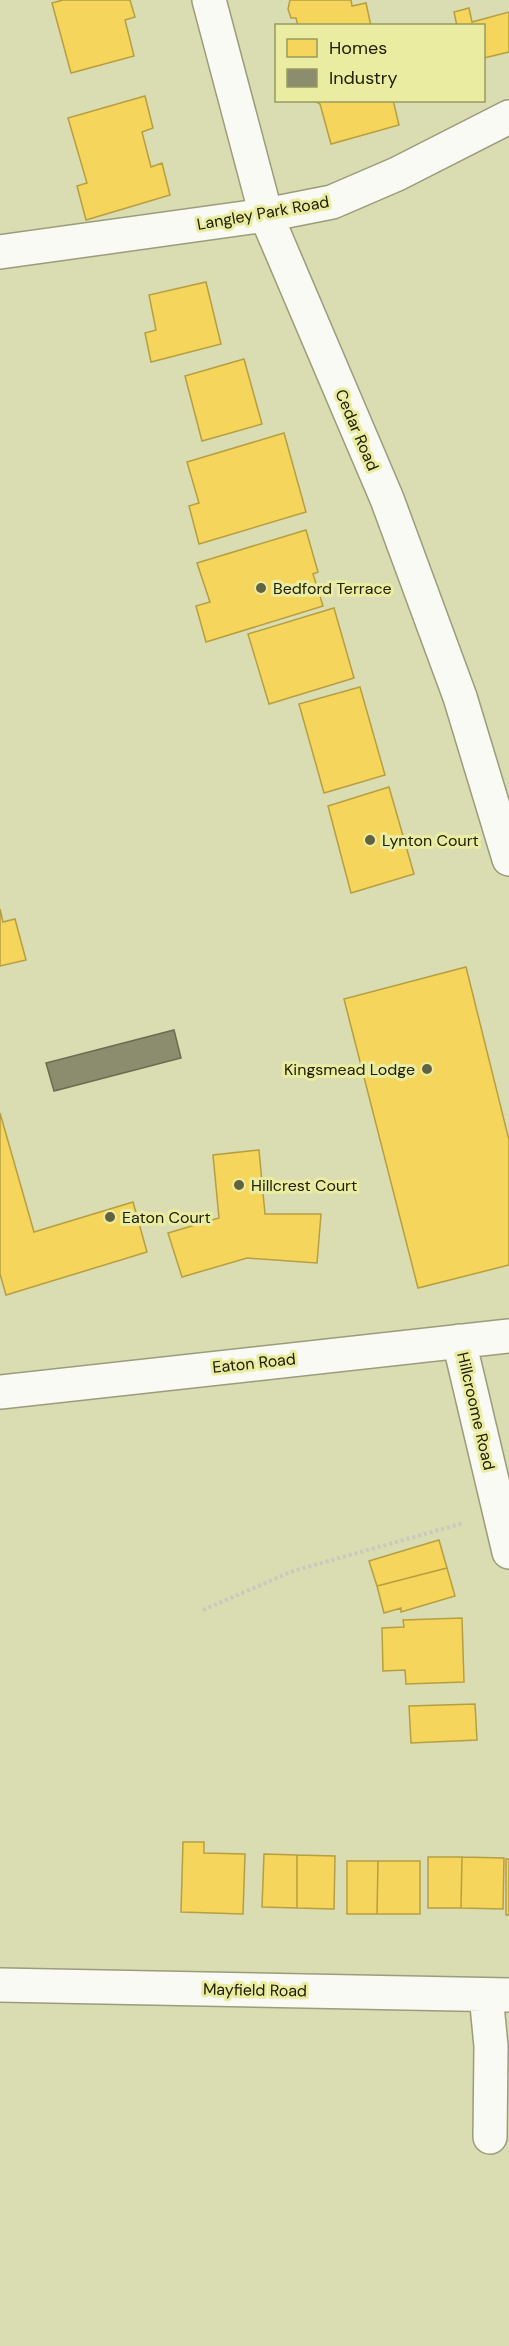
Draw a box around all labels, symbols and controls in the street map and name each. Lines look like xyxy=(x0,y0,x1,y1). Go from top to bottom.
legend xyxy=(275,24,485,102)
text: Homes xyxy=(329,36,387,60)
text: Industry xyxy=(329,66,398,90)
street label: Langley Park Road xyxy=(195,191,331,235)
street label: Cedar Road xyxy=(330,386,384,474)
place label: Bedford Terrace xyxy=(273,578,392,599)
marker: Bedford Terrace xyxy=(254,581,268,595)
place label: Lynton Court xyxy=(382,830,479,851)
marker: Lynton Court xyxy=(363,833,377,847)
place label: Kingsmead Lodge xyxy=(284,1059,415,1080)
marker: Kingsmead Lodge xyxy=(420,1062,434,1076)
place label: Hillcrest Court xyxy=(251,1175,357,1196)
marker: Hillcrest Court xyxy=(232,1178,246,1192)
place label: Eaton Court xyxy=(122,1207,211,1228)
marker: Eaton Court xyxy=(103,1210,117,1224)
street label: Eaton Road xyxy=(211,1348,297,1378)
street label: Hillcroome Road xyxy=(452,1350,500,1472)
street label: Mayfield Road xyxy=(203,1979,307,2001)

